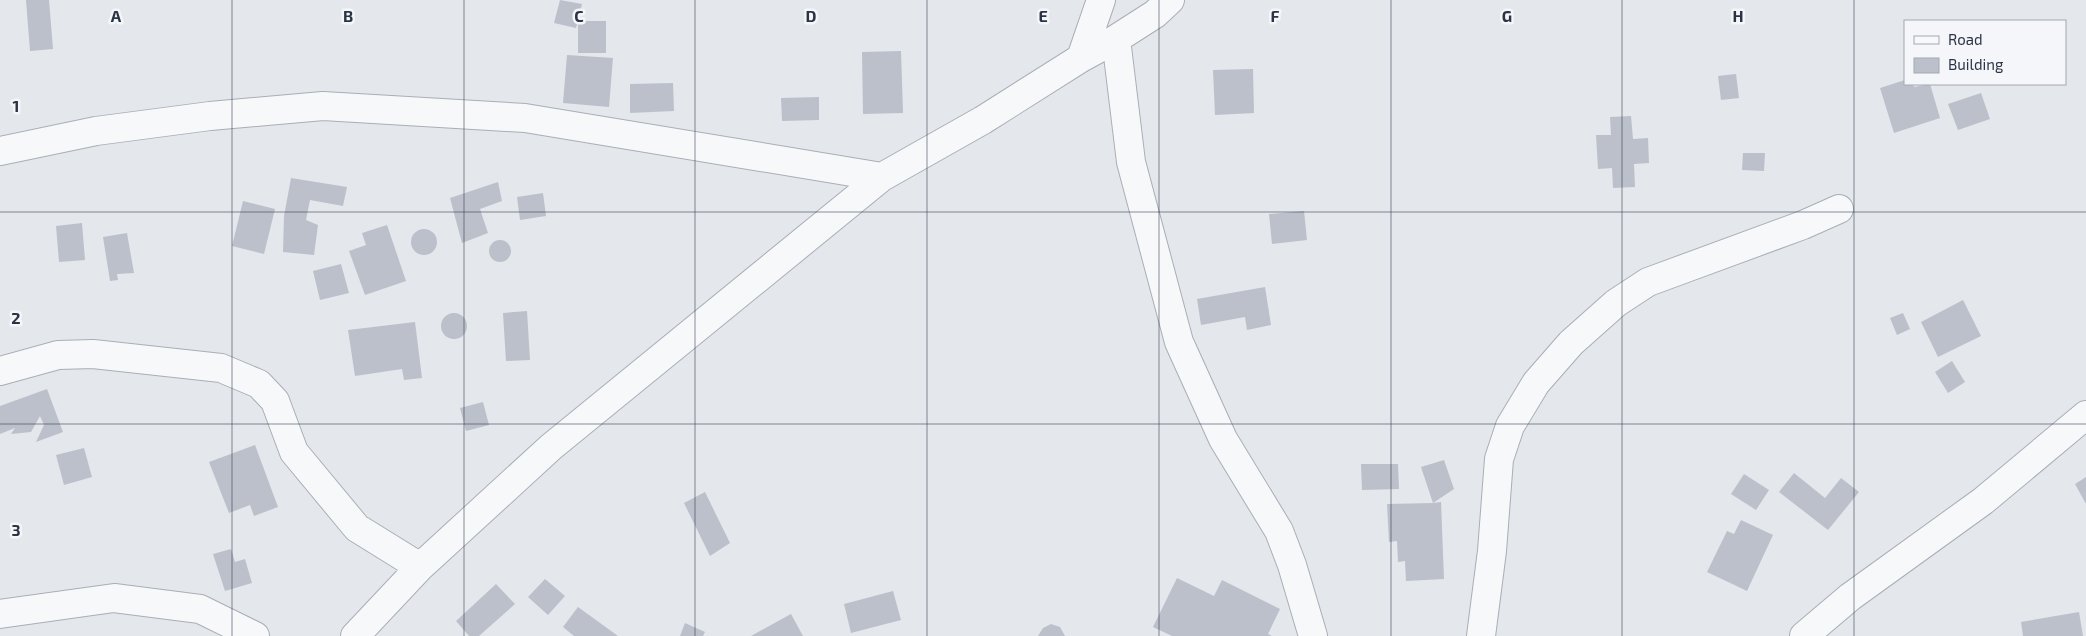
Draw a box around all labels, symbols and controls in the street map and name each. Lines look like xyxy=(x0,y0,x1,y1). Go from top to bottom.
text: A xyxy=(111,6,122,25)
text: B xyxy=(343,6,353,25)
text: C xyxy=(574,6,584,25)
text: D xyxy=(806,6,817,25)
text: E xyxy=(1038,6,1048,25)
text: F xyxy=(1271,6,1280,25)
text: G xyxy=(1502,6,1512,25)
text: H xyxy=(1732,6,1744,25)
legend xyxy=(1904,20,2066,85)
text: Road xyxy=(1948,30,1983,48)
text: Building xyxy=(1948,55,2004,73)
text: 1 xyxy=(13,96,19,115)
text: 2 xyxy=(11,308,21,327)
text: 3 xyxy=(11,520,21,539)

